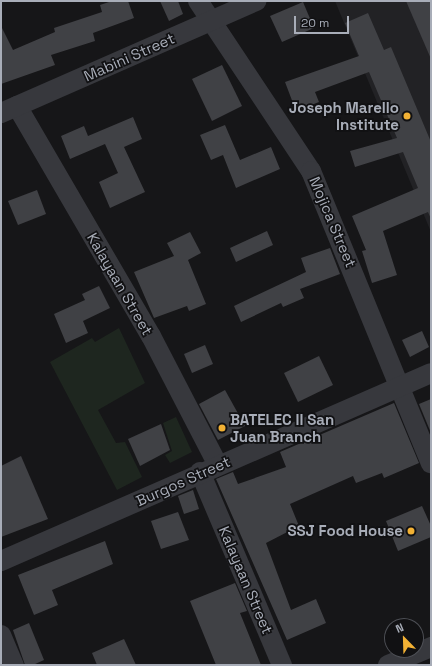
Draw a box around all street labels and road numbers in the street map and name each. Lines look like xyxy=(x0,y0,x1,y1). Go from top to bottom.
street label: Mabini Street xyxy=(81,29,177,85)
street label: Mojica Street xyxy=(306,174,360,270)
street label: Kalayaan Street xyxy=(83,230,157,338)
street label: Burgos Street xyxy=(133,452,233,510)
street label: Kalayaan Street xyxy=(215,523,277,637)

